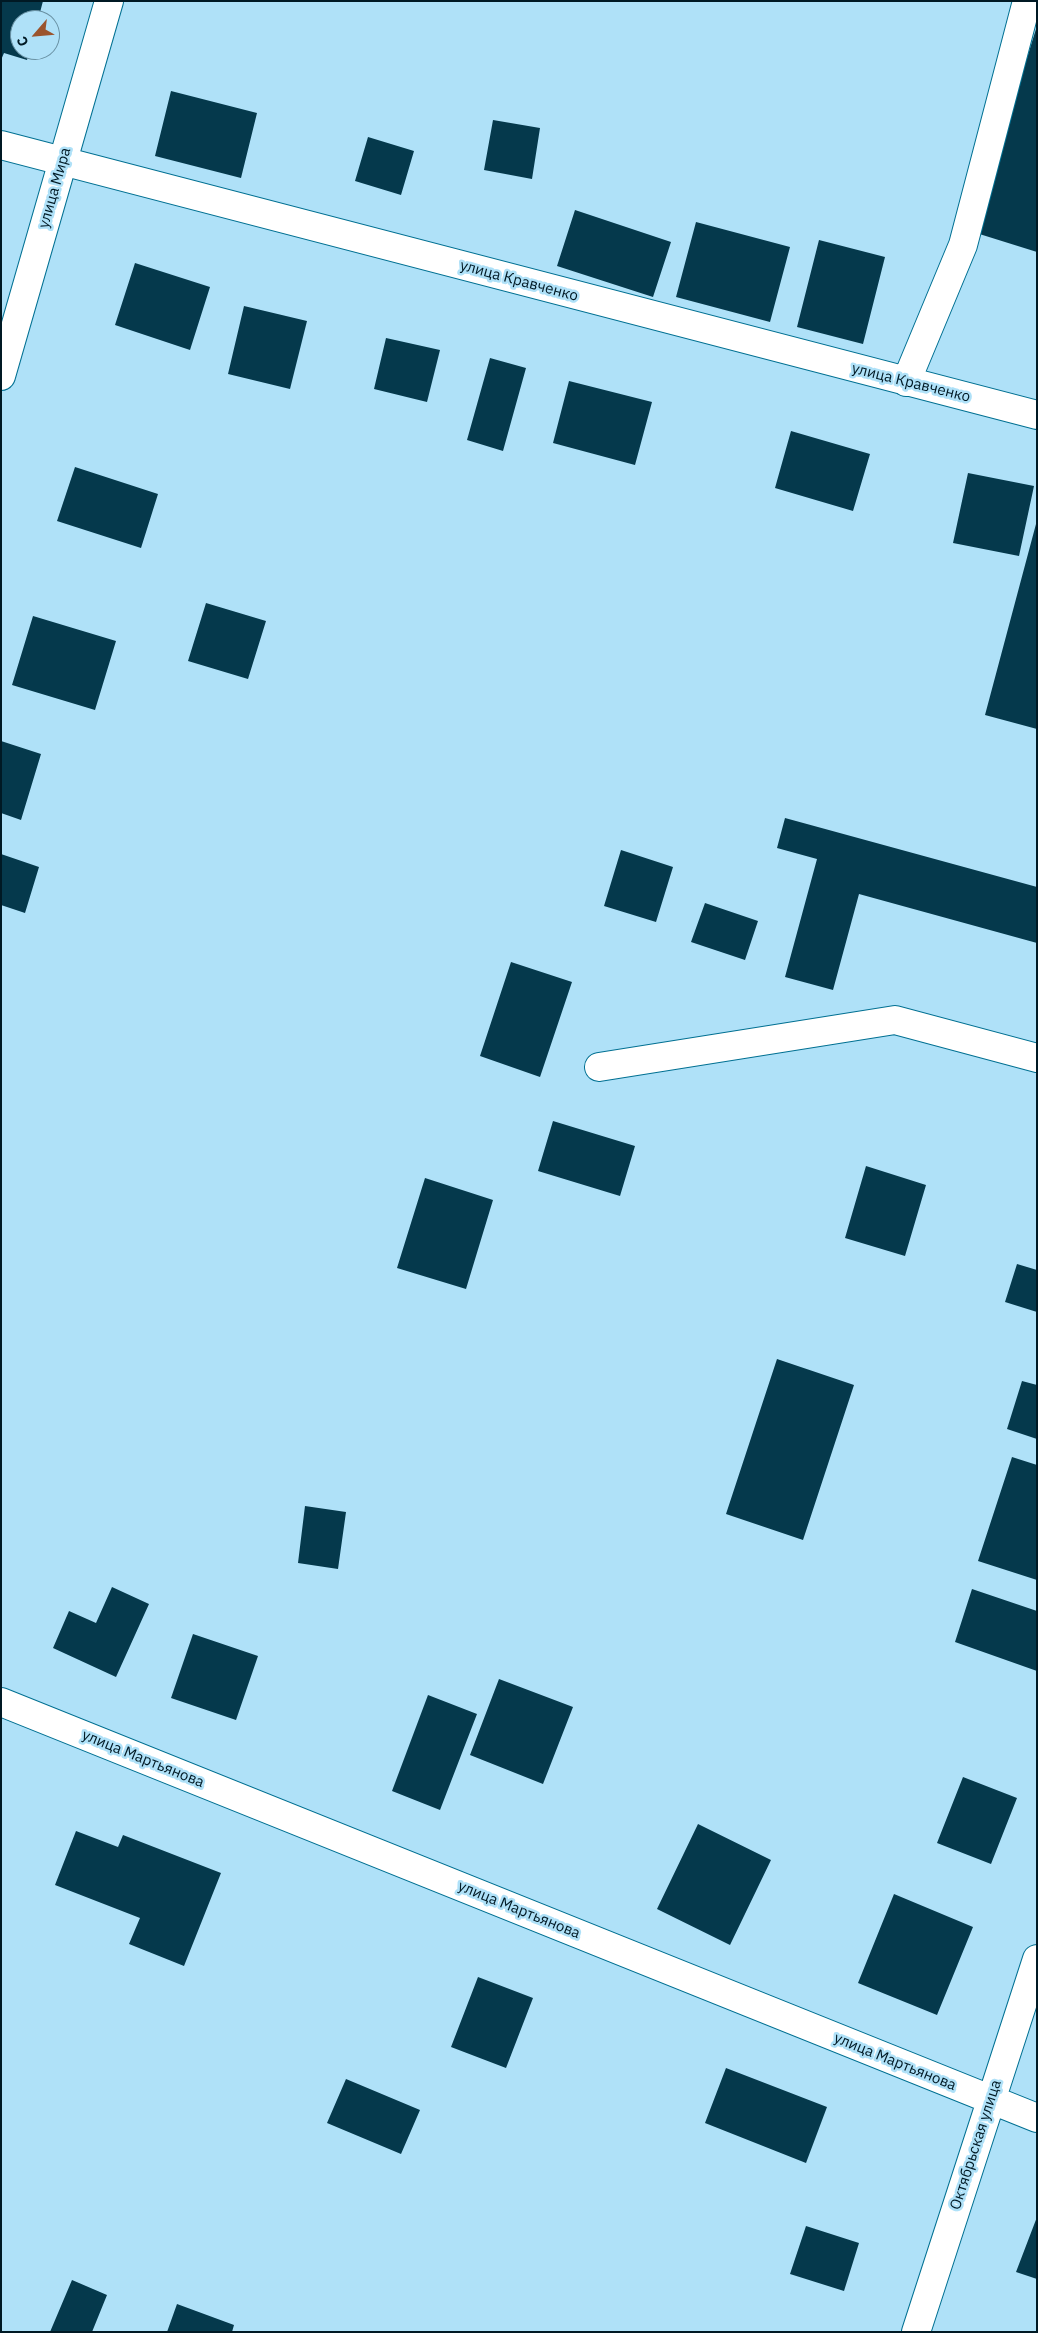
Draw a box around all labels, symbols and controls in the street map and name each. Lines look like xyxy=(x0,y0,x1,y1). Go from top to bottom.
north arrow xyxy=(10,10,60,60)
text: С xyxy=(12,33,33,50)
street label: улица Мира xyxy=(35,146,75,230)
street label: улица Кравченко xyxy=(458,257,580,305)
street label: улица Кравченко xyxy=(850,360,972,406)
street label: улица Мартьянова xyxy=(79,1726,207,1792)
street label: улица Мартьянова xyxy=(455,1877,583,1943)
street label: улица Мартьянова xyxy=(831,2029,959,2095)
street label: Октябрьская улица xyxy=(946,2078,1006,2212)

